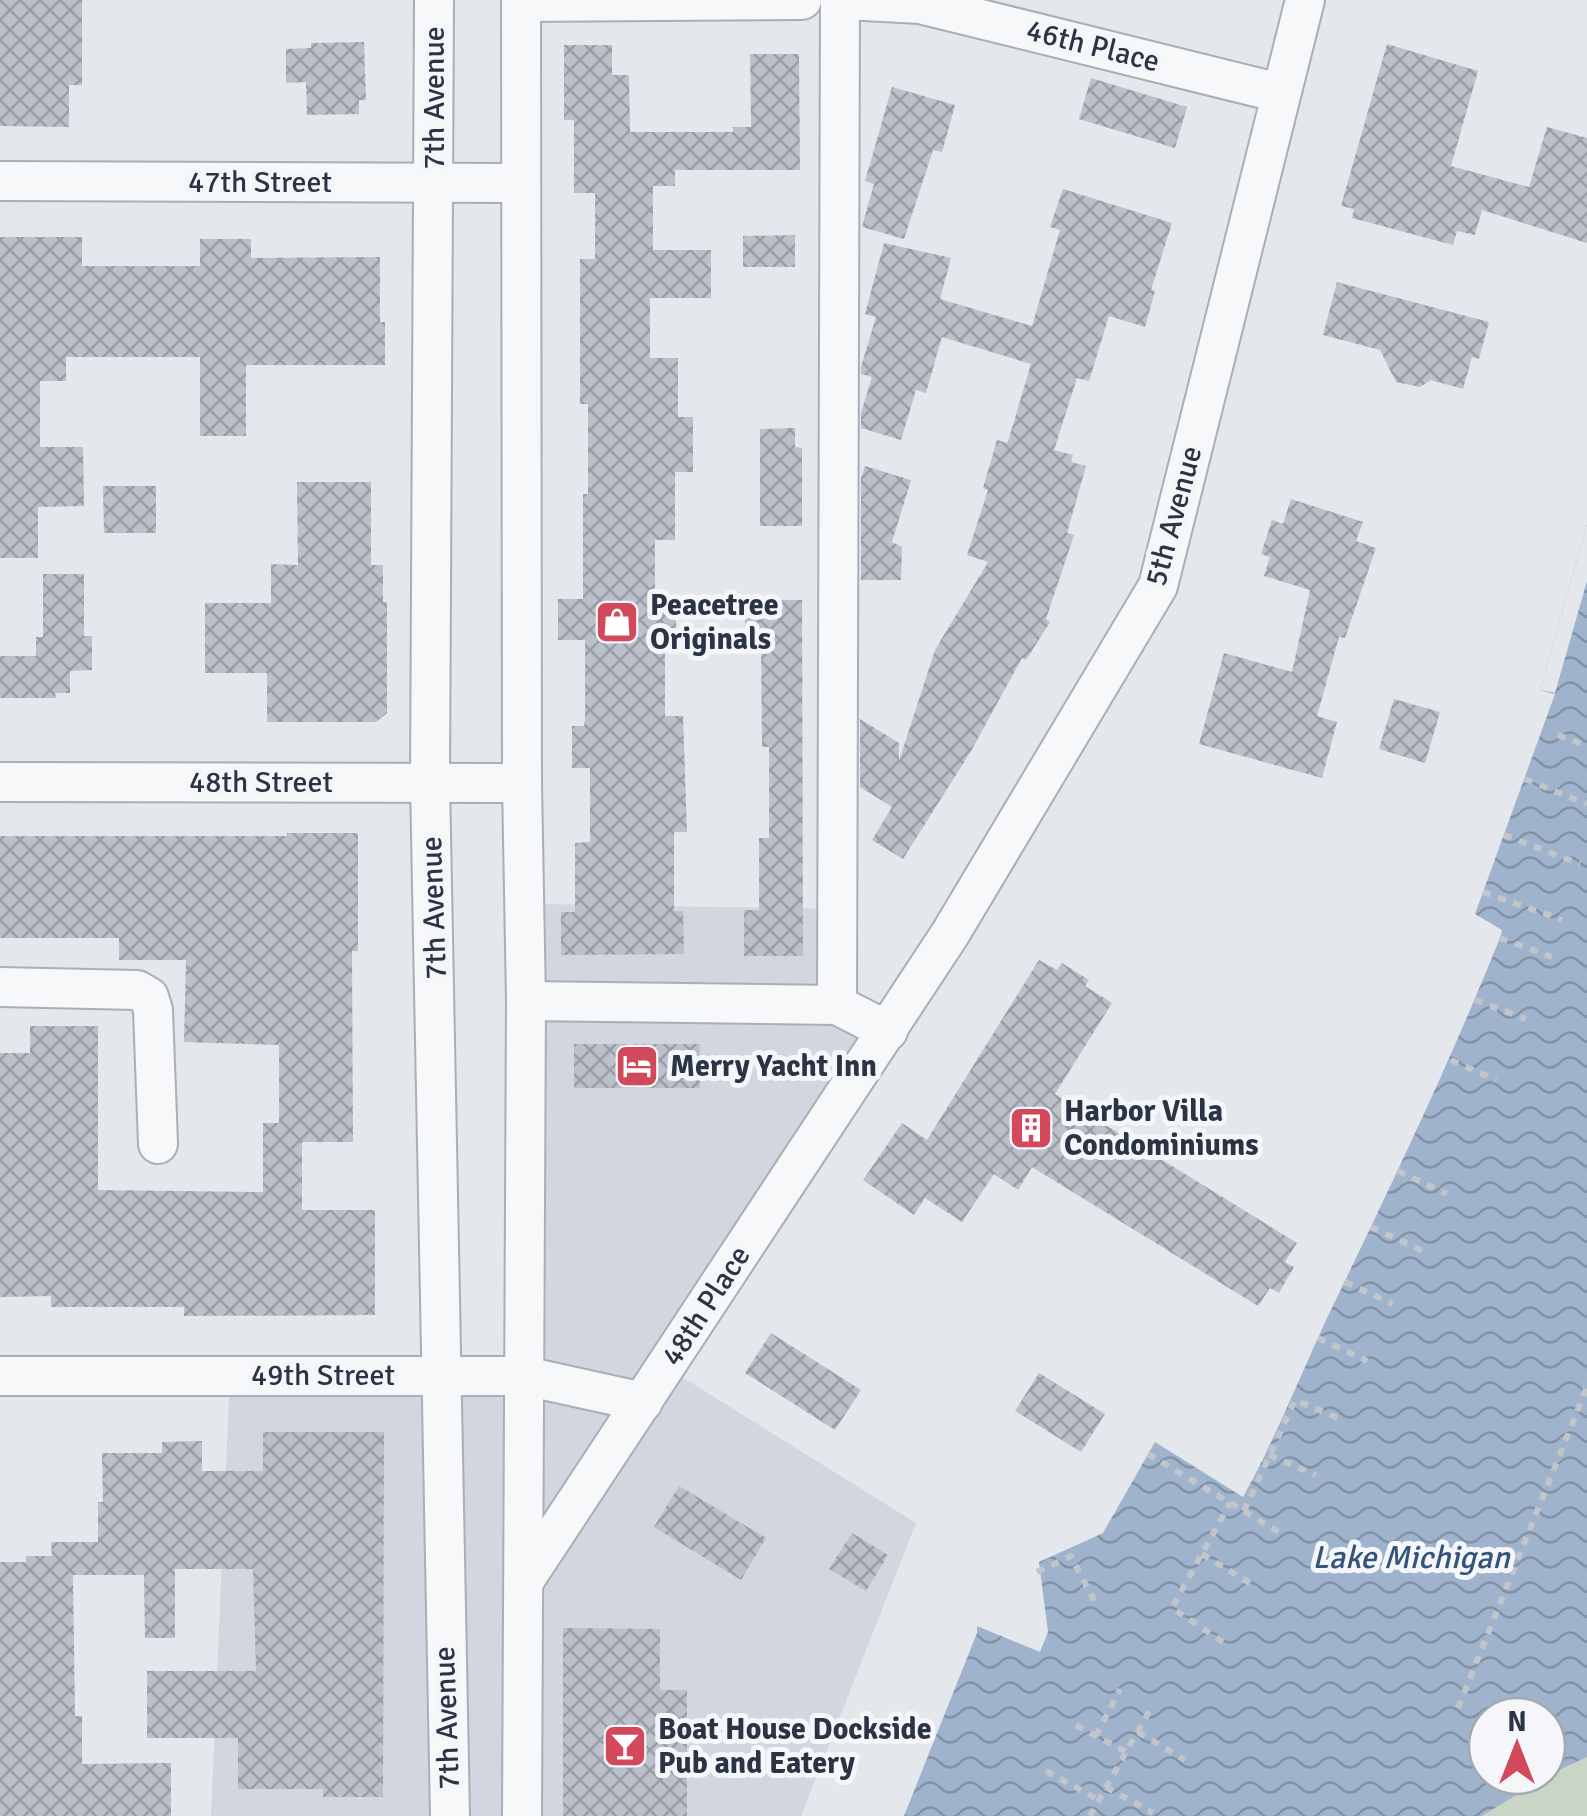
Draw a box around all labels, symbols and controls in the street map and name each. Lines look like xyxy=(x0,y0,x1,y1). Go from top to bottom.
street label: 46th Place xyxy=(1023,12,1163,80)
street label: 7th Avenue xyxy=(416,26,453,170)
street label: 47th Street xyxy=(188,164,332,201)
street label: 5th Avenue xyxy=(1138,442,1210,590)
place label: Peacetree Originals xyxy=(650,587,779,658)
shop icon: Peacetree Originals xyxy=(594,599,640,645)
street label: 48th Street xyxy=(189,764,333,801)
street label: 7th Avenue xyxy=(413,836,455,980)
hotel icon: Merry Yacht Inn xyxy=(614,1043,660,1089)
place label: Merry Yacht Inn xyxy=(670,1048,877,1085)
place label: Harbor Villa Condominiums xyxy=(1064,1093,1259,1164)
building icon: Harbor Villa Condominiums xyxy=(1008,1105,1054,1151)
street label: 48th Place xyxy=(654,1239,758,1373)
street label: 49th Street xyxy=(251,1357,395,1394)
water label: Lake Michigan xyxy=(1312,1538,1511,1577)
street label: 7th Avenue xyxy=(426,1646,468,1790)
north arrow xyxy=(1467,1696,1567,1796)
text: N xyxy=(1507,1705,1527,1739)
place label: Boat House Dockside Pub and Eatery xyxy=(658,1711,932,1782)
bar icon: Boat House Dockside Pub and Eatery xyxy=(602,1723,648,1769)

